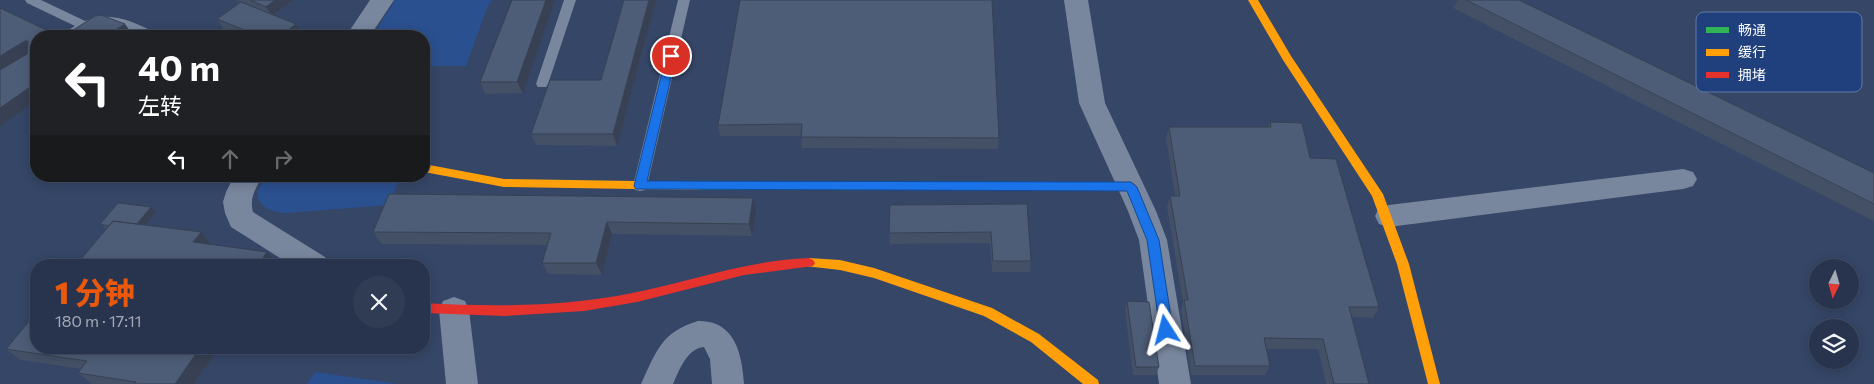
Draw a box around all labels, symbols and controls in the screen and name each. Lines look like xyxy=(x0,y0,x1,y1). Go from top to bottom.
legend xyxy=(1696,12,1862,92)
text: 畅通 xyxy=(1738,21,1766,38)
pin xyxy=(650,35,692,77)
icon: arrive xyxy=(657,42,685,70)
text: 缓行 xyxy=(1738,43,1766,60)
text: 40 m xyxy=(138,45,220,88)
icon: left xyxy=(55,50,120,115)
text: 拥堵 xyxy=(1738,66,1766,83)
text: 左转 xyxy=(138,92,182,119)
icon: left xyxy=(163,145,191,173)
icon: ahead xyxy=(216,145,244,173)
icon: right xyxy=(269,145,297,173)
north arrow xyxy=(1809,259,1859,309)
map controls xyxy=(1809,259,1859,369)
text: 1 分钟 xyxy=(55,273,135,310)
button: close xyxy=(353,276,405,328)
position arrow xyxy=(1139,303,1191,355)
text: 180 m · 17:11 xyxy=(55,311,142,330)
button: layers xyxy=(1809,319,1859,369)

